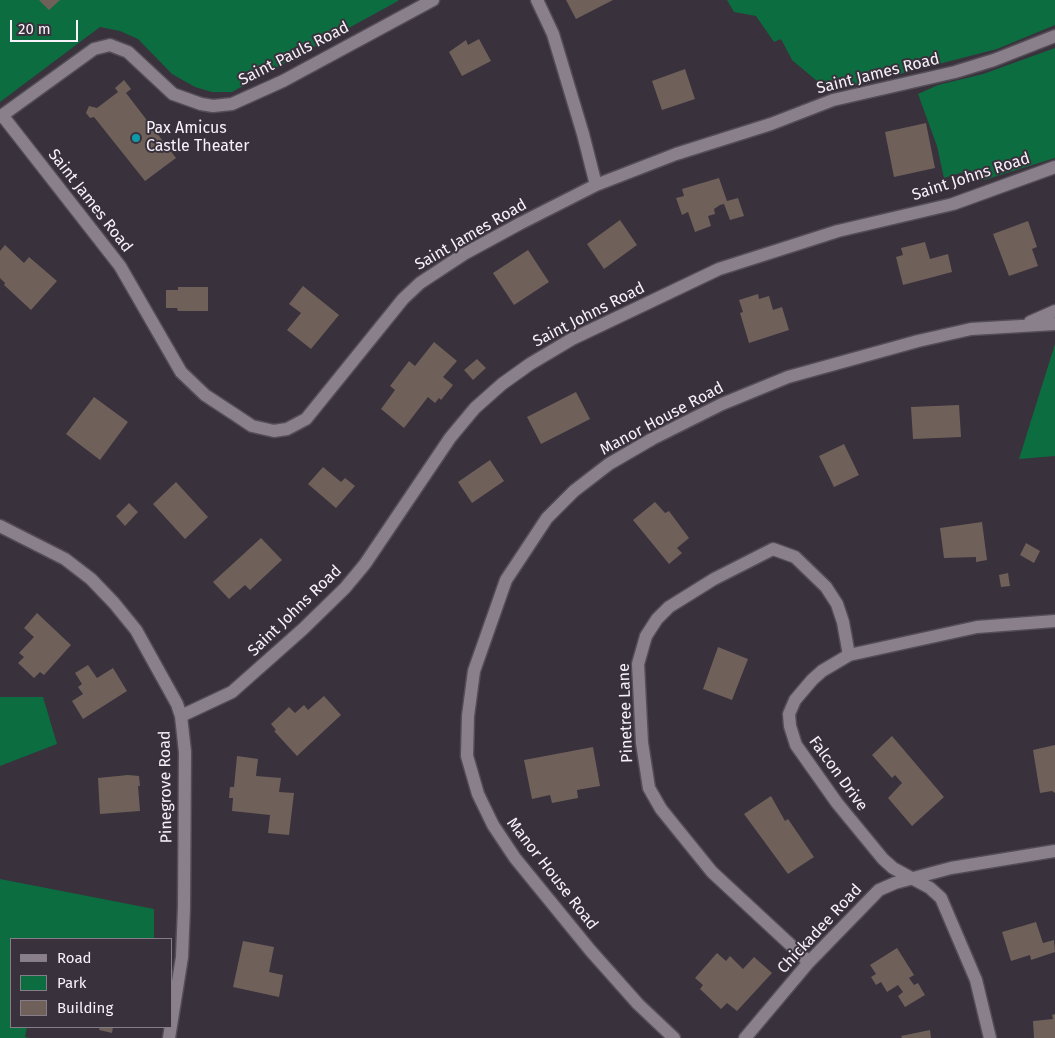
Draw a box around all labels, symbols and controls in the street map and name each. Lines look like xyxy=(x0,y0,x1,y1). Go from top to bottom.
scale bar xyxy=(12,10,80,42)
street label: Saint Pauls Road xyxy=(236,18,352,90)
text: 20 m xyxy=(18,20,51,38)
street label: Saint James Road xyxy=(815,49,941,99)
place label: Pax Amicus Castle Theater xyxy=(146,119,249,157)
marker: Pax Amicus Castle Theater xyxy=(130,132,142,144)
street label: Saint James Road xyxy=(44,145,136,257)
street label: Saint Johns Road xyxy=(910,149,1032,205)
street label: Saint James Road xyxy=(412,195,530,275)
street label: Saint Johns Road xyxy=(530,279,648,351)
street label: Manor House Road xyxy=(597,378,727,460)
street label: Saint Johns Road xyxy=(244,561,346,661)
street label: Pinetree Lane xyxy=(615,663,637,763)
street label: Pinegrove Road xyxy=(155,730,177,844)
street label: Falcon Drive xyxy=(804,733,872,815)
street label: Manor House Road xyxy=(502,814,602,934)
street label: Chickadee Road xyxy=(774,880,866,978)
legend xyxy=(10,938,172,1028)
text: Road xyxy=(57,949,92,967)
text: Park xyxy=(57,974,87,992)
text: Building xyxy=(57,999,113,1017)

